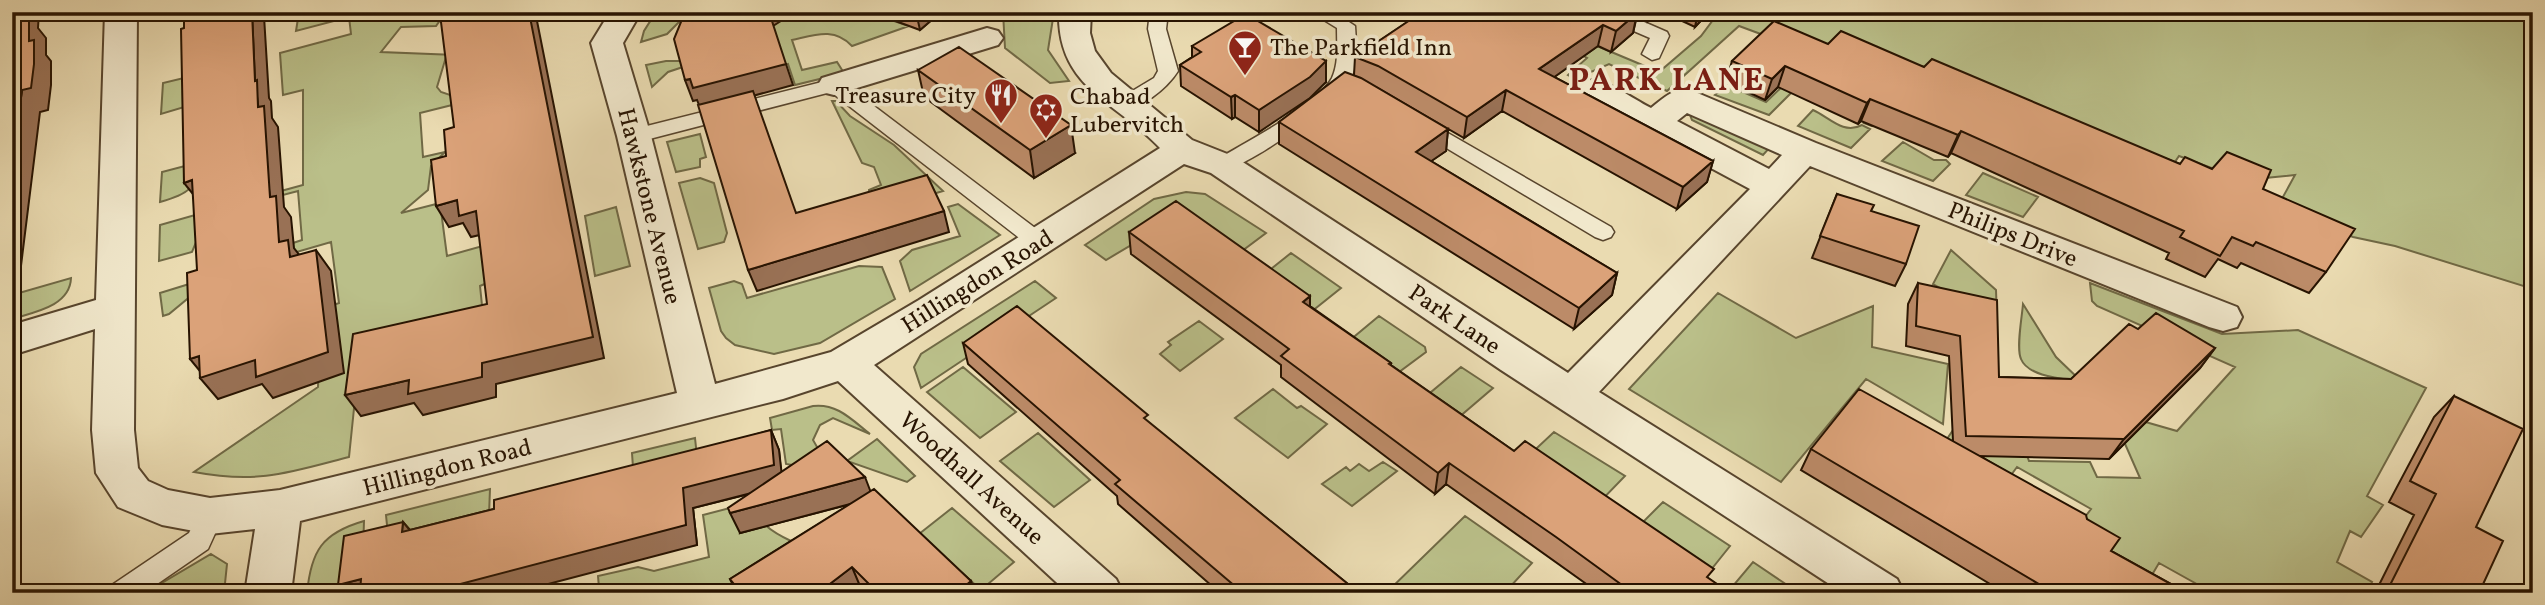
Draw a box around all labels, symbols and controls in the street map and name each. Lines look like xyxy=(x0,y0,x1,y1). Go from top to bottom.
bar icon: The Parkfield Inn xyxy=(1226,28,1264,77)
place label: The Parkfield Inn xyxy=(1270,32,1452,66)
district label: PARK LANE xyxy=(1569,60,1765,104)
restaurant icon: Treasure City xyxy=(982,76,1020,125)
place label: Treasure City xyxy=(835,80,976,114)
place label: Chabad Lubervitch xyxy=(1070,81,1184,143)
synagogue icon: Chabad Lubervitch xyxy=(1027,91,1065,140)
street label: Hawkstone Avenue xyxy=(607,105,689,308)
street label: Philips Drive xyxy=(1942,194,2082,277)
street label: Hillingdon Road xyxy=(896,222,1060,343)
street label: Park Lane xyxy=(1401,277,1507,364)
street label: Woodhall Avenue xyxy=(890,405,1051,554)
street label: Hillingdon Road xyxy=(359,432,536,506)

